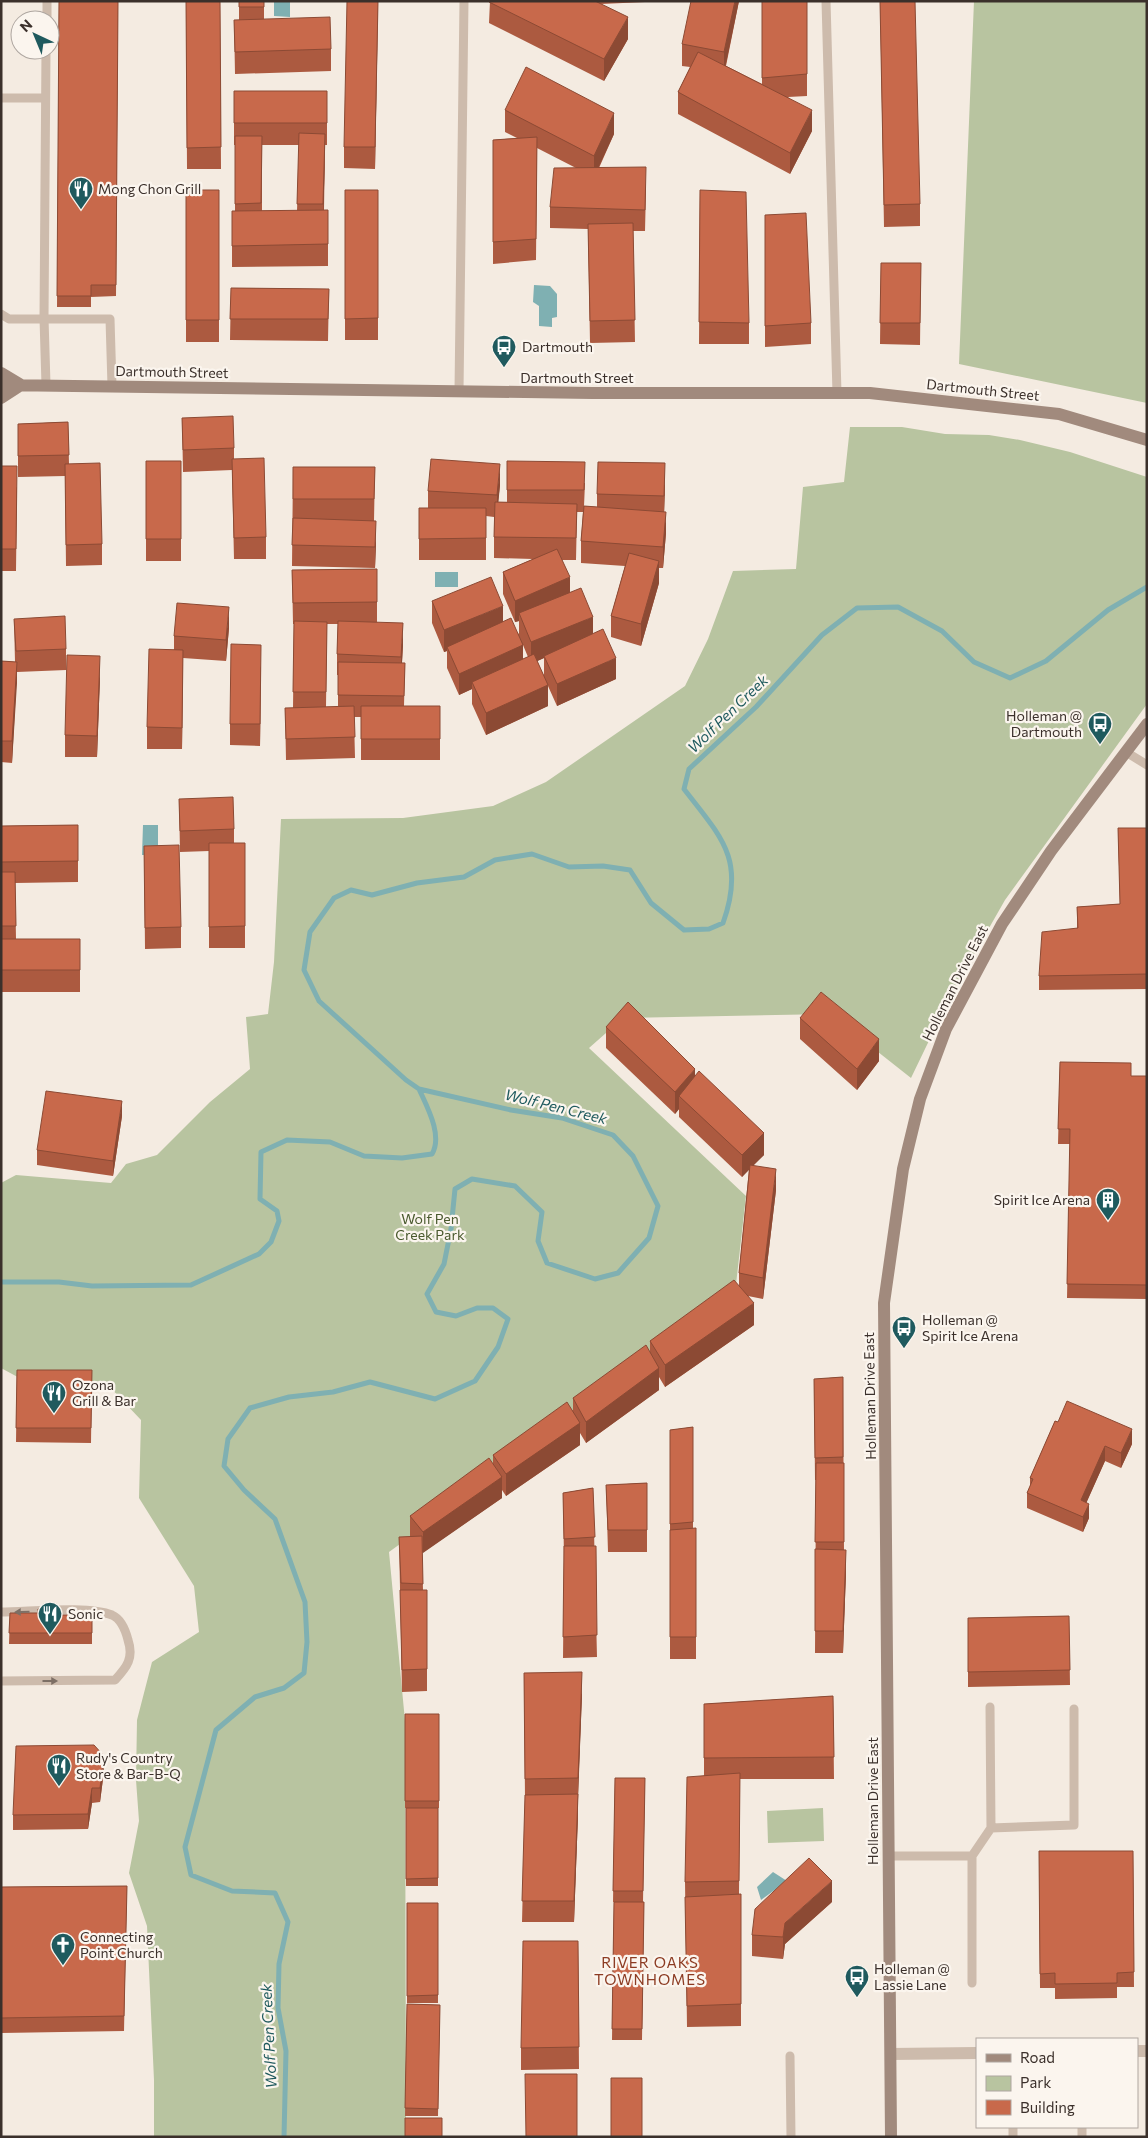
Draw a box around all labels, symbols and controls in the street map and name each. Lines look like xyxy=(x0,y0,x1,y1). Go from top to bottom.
north arrow xyxy=(10,10,60,60)
text: N xyxy=(16,16,35,35)
restaurant icon: Mong Chon Grill xyxy=(68,176,94,210)
place label: Mong Chon Grill xyxy=(98,180,201,197)
bus stop icon: Dartmouth xyxy=(491,334,517,368)
place label: Dartmouth xyxy=(522,338,593,355)
street label: Dartmouth Street xyxy=(115,362,229,381)
street label: Dartmouth Street xyxy=(520,369,634,386)
street label: Dartmouth Street xyxy=(926,375,1041,404)
water label: Wolf Pen Creek xyxy=(683,670,772,756)
place label: Holleman @ Dartmouth xyxy=(1006,707,1082,740)
bus stop icon: Holleman @ Dartmouth xyxy=(1087,711,1113,745)
street label: Holleman Drive East xyxy=(918,922,991,1044)
water label: Wolf Pen Creek xyxy=(503,1085,610,1128)
building icon: Spirit Ice Arena xyxy=(1095,1187,1121,1221)
place label: Spirit Ice Arena xyxy=(994,1191,1090,1208)
park label: Wolf Pen Creek Park xyxy=(395,1210,465,1243)
place label: Holleman @ Spirit Ice Arena xyxy=(922,1311,1018,1344)
bus stop icon: Holleman @ Spirit Ice Arena xyxy=(891,1315,917,1349)
street label: Holleman Drive East xyxy=(860,1332,879,1460)
place label: Ozona Grill & Bar xyxy=(72,1376,137,1409)
restaurant icon: Ozona Grill & Bar xyxy=(41,1380,67,1414)
restaurant icon: Sonic xyxy=(37,1601,63,1635)
place label: Sonic xyxy=(68,1605,103,1622)
one-way arrow xyxy=(14,1608,30,1616)
one-way arrow xyxy=(42,1677,58,1685)
street label: Holleman Drive East xyxy=(864,1737,881,1865)
place label: Rudy's Country Store & Bar-B-Q xyxy=(76,1749,181,1782)
restaurant icon: Rudy's Country Store & Bar-B-Q xyxy=(46,1753,72,1787)
place label: Connecting Point Church xyxy=(80,1928,163,1961)
church icon: Connecting Point Church xyxy=(50,1932,76,1966)
district label: RIVER OAKS TOWNHOMES xyxy=(594,1953,706,1988)
place label: Holleman @ Lassie Lane xyxy=(874,1960,950,1993)
bus stop icon: Holleman @ Lassie Lane xyxy=(844,1964,870,1998)
water label: Wolf Pen Creek xyxy=(256,1983,280,2089)
legend xyxy=(976,2038,1138,2128)
text: Road xyxy=(1020,2048,1055,2066)
text: Park xyxy=(1020,2073,1051,2091)
text: Building xyxy=(1020,2098,1075,2116)

